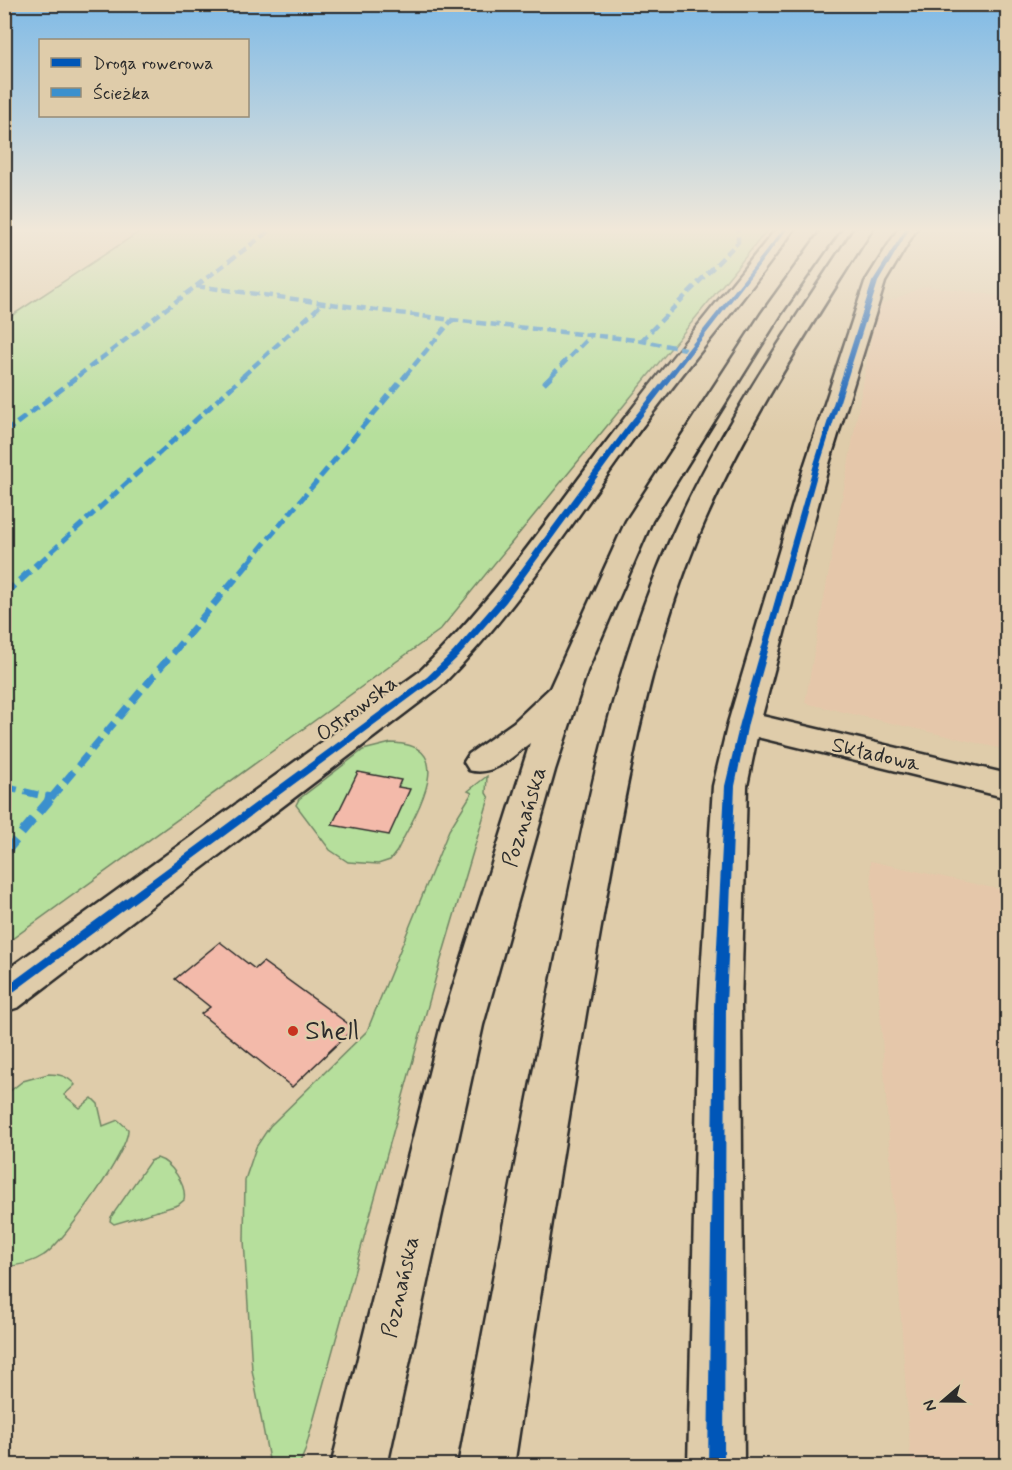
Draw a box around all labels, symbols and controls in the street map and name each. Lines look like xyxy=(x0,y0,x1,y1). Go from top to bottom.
legend xyxy=(39,39,249,117)
text: Droga rowerowa xyxy=(93,52,213,76)
text: Ścieżka xyxy=(93,82,150,106)
street label: Ostrowska xyxy=(311,669,403,749)
street label: Składowa xyxy=(829,731,924,779)
street label: Poznańska xyxy=(496,763,554,871)
place label: Shell xyxy=(305,1014,359,1049)
marker: Shell xyxy=(286,1024,300,1038)
street label: Poznańska xyxy=(376,1233,426,1341)
north arrow xyxy=(913,1371,973,1431)
text: N xyxy=(919,1397,942,1414)

